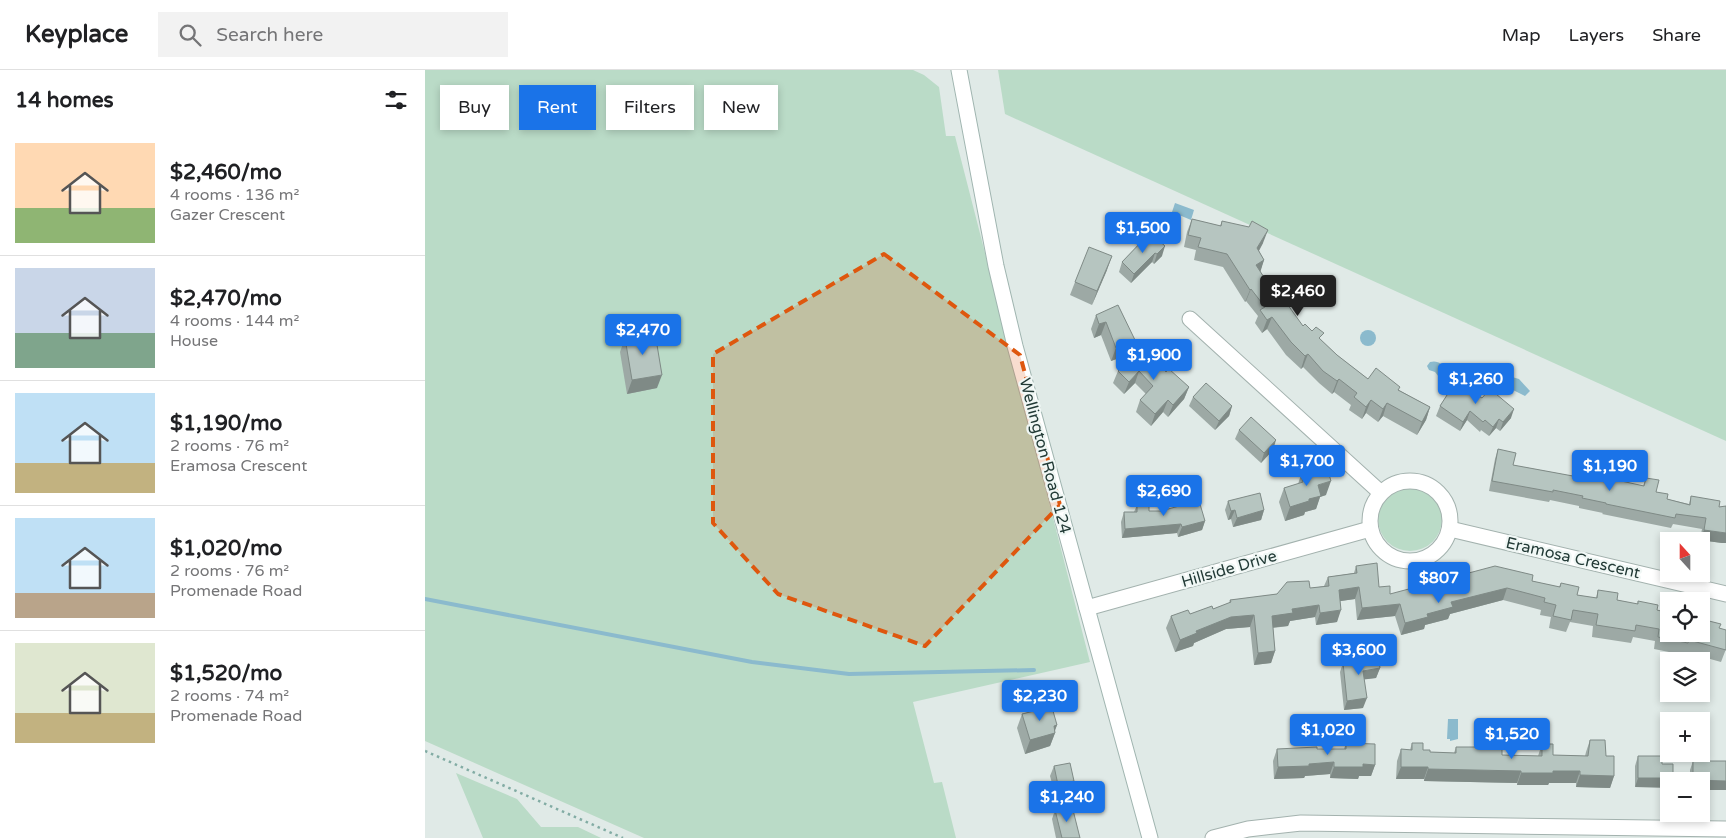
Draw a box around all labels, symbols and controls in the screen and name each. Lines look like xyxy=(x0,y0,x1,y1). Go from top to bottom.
search box xyxy=(158,12,508,57)
text: Keyplace xyxy=(25,20,128,49)
icon: search xyxy=(176,21,204,49)
text: Search here xyxy=(216,24,323,46)
text: Map xyxy=(1502,24,1541,46)
text: Layers xyxy=(1569,24,1624,46)
text: Share xyxy=(1652,24,1701,46)
chip: Buy xyxy=(440,85,509,130)
chip: Rent xyxy=(519,85,596,130)
chip: Filters xyxy=(606,85,694,130)
chip: New xyxy=(704,85,778,130)
icon: filters xyxy=(382,86,410,114)
text: 14 homes xyxy=(15,88,114,113)
text: $2,460/mo xyxy=(170,160,282,185)
icon: home xyxy=(55,163,115,223)
text: 4 rooms · 136 m² xyxy=(170,185,299,205)
text: Gazer Crescent xyxy=(170,205,285,225)
pin: $1,500 xyxy=(1102,212,1184,254)
text: $1,500 xyxy=(1116,218,1170,238)
pin: $2,460 xyxy=(1257,274,1339,317)
text: $2,460 xyxy=(1271,281,1325,301)
text: $2,470/mo xyxy=(170,286,282,311)
icon: home xyxy=(55,288,115,348)
text: 4 rooms · 144 m² xyxy=(170,311,299,331)
pin: $2,470 xyxy=(602,314,684,356)
text: $2,470 xyxy=(616,320,670,340)
text: House xyxy=(170,331,218,351)
pin: $1,900 xyxy=(1113,338,1195,381)
text: $1,900 xyxy=(1127,345,1181,365)
pin: $1,260 xyxy=(1435,362,1517,405)
text: $1,260 xyxy=(1449,369,1503,389)
street label: Wellington Road 124 xyxy=(1015,376,1075,536)
text: $1,190/mo xyxy=(170,411,282,436)
icon: home xyxy=(55,413,115,473)
text: 2 rooms · 76 m² xyxy=(170,436,289,456)
pin: $1,700 xyxy=(1266,444,1348,487)
pin: $1,190 xyxy=(1569,450,1651,492)
text: $1,700 xyxy=(1280,451,1334,471)
text: Eramosa Crescent xyxy=(170,456,307,476)
text: $1,190 xyxy=(1583,456,1637,476)
pin: $2,690 xyxy=(1123,474,1205,517)
text: $2,690 xyxy=(1137,481,1191,501)
north arrow xyxy=(1660,532,1710,582)
map controls xyxy=(1660,532,1710,822)
street label: Eramosa Crescent xyxy=(1504,533,1642,583)
text: $1,020/mo xyxy=(170,536,282,561)
icon: home xyxy=(55,538,115,598)
street label: Hillside Drive xyxy=(1179,546,1279,592)
text: 2 rooms · 76 m² xyxy=(170,561,289,581)
pin: $807 xyxy=(1409,562,1469,604)
text: $807 xyxy=(1419,568,1459,588)
text: Promenade Road xyxy=(170,581,302,601)
button: locate xyxy=(1660,592,1710,642)
pin: $3,600 xyxy=(1318,634,1400,676)
text: $3,600 xyxy=(1332,640,1386,660)
button: layers xyxy=(1660,652,1710,702)
text: $1,520/mo xyxy=(170,661,282,686)
icon: home xyxy=(55,663,115,723)
pin: $2,230 xyxy=(999,680,1081,722)
text: 2 rooms · 74 m² xyxy=(170,686,289,706)
text: $2,230 xyxy=(1013,686,1067,706)
text: Promenade Road xyxy=(170,706,302,726)
button: + xyxy=(1660,712,1710,762)
pin: $1,020 xyxy=(1287,714,1369,756)
pin: $1,520 xyxy=(1471,718,1553,760)
text: $1,020 xyxy=(1301,720,1355,740)
text: $1,520 xyxy=(1485,724,1539,744)
button: − xyxy=(1660,772,1710,822)
pin: $1,240 xyxy=(1026,780,1108,823)
text: $1,240 xyxy=(1040,787,1094,807)

